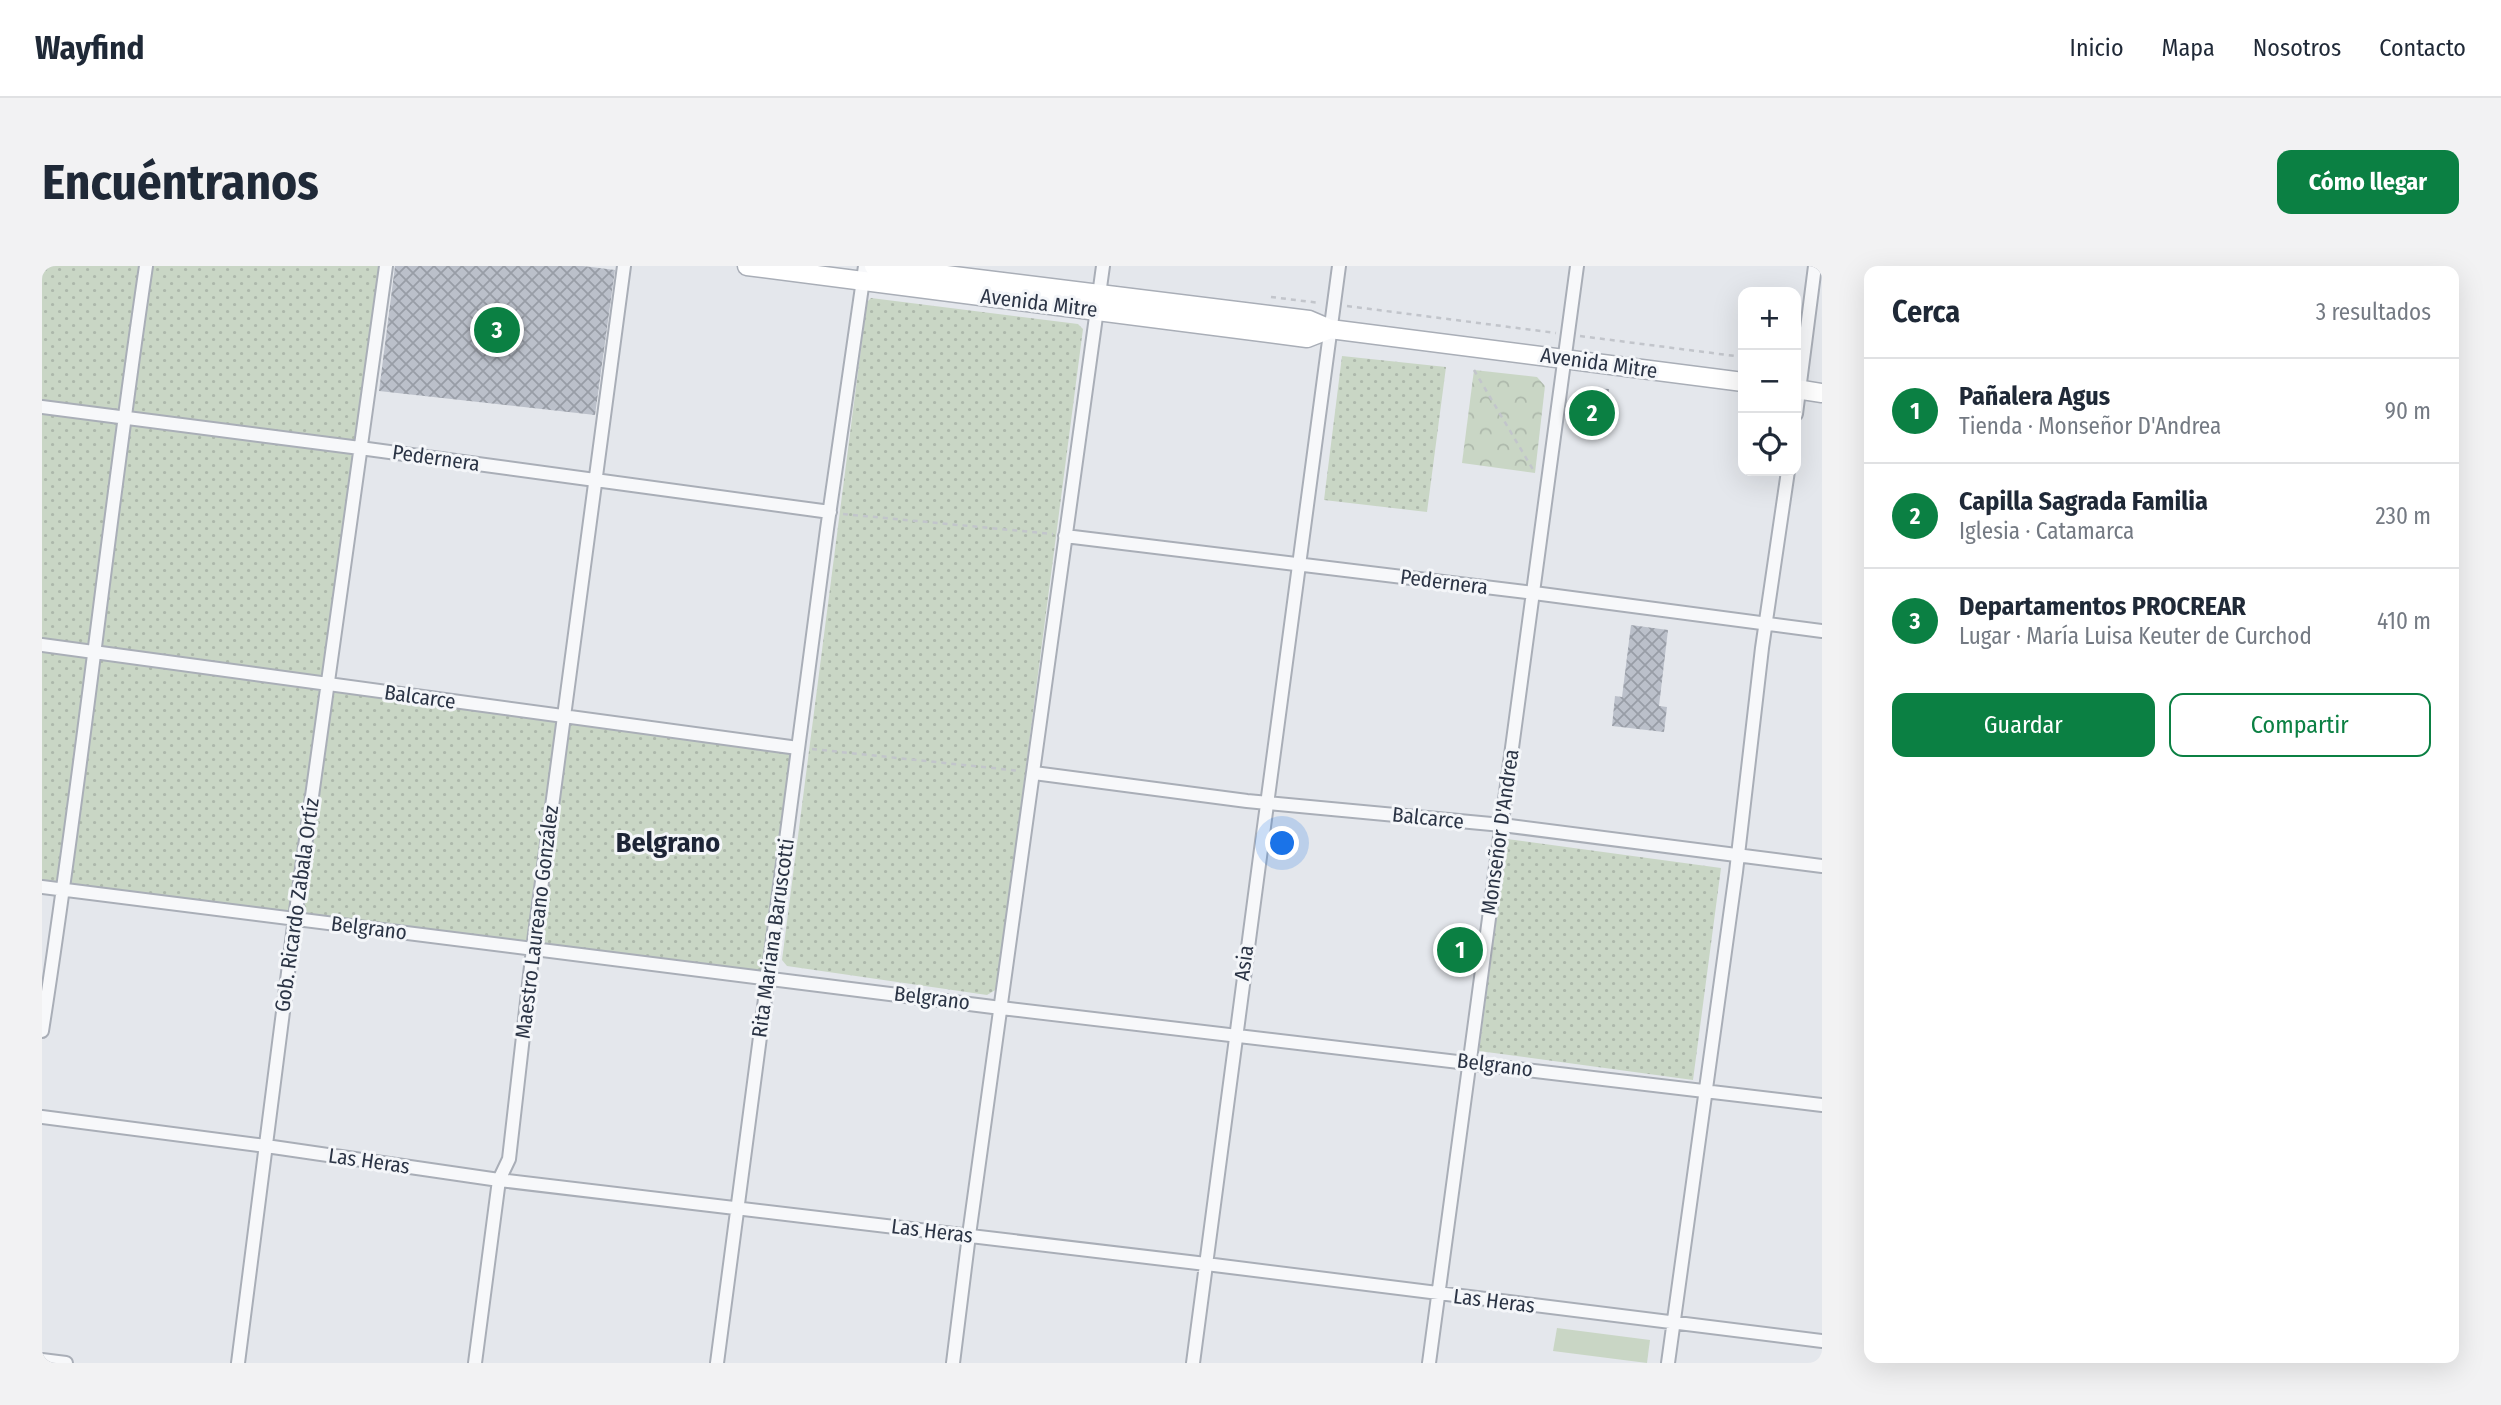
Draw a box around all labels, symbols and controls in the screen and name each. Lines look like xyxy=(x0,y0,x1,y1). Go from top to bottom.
text: Wayfind xyxy=(35,28,144,68)
text: Inicio xyxy=(2070,34,2124,62)
text: Mapa xyxy=(2162,34,2215,62)
text: Nosotros xyxy=(2253,34,2341,62)
text: Contacto xyxy=(2379,34,2466,62)
button: Cómo llegar xyxy=(2277,150,2459,214)
text: Encuéntranos xyxy=(42,153,319,212)
street label: Avenida Mitre xyxy=(979,283,1099,323)
map controls xyxy=(1738,287,1801,476)
button: + xyxy=(1738,287,1801,350)
text: Cerca xyxy=(1892,294,1960,330)
text: 3 resultados xyxy=(2316,298,2431,326)
pin: 3 xyxy=(474,304,520,356)
street label: Avenida Mitre xyxy=(1539,342,1659,384)
button: − xyxy=(1738,350,1801,413)
text: Pañalera Agus xyxy=(1959,381,2110,412)
pin: 2 xyxy=(1569,387,1615,439)
text: 1 xyxy=(1910,397,1920,425)
text: 90 m xyxy=(2385,397,2431,425)
text: Tienda · Monseñor D'Andrea xyxy=(1959,412,2221,440)
button: locate xyxy=(1738,413,1801,476)
street label: Pedernera xyxy=(391,439,481,477)
text: Capilla Sagrada Familia xyxy=(1959,486,2208,517)
text: 2 xyxy=(1910,502,1920,530)
text: 230 m xyxy=(2375,502,2431,530)
text: Iglesia · Catamarca xyxy=(1959,517,2134,545)
street label: Pedernera xyxy=(1399,564,1489,600)
text: Departamentos PROCREAR xyxy=(1959,591,2246,622)
text: 3 xyxy=(1910,607,1920,635)
text: 410 m xyxy=(2377,607,2431,635)
text: Lugar · María Luisa Keuter de Curchod xyxy=(1959,622,2312,650)
street label: Balcarce xyxy=(383,679,457,715)
button: Guardar xyxy=(1892,693,2155,757)
button: Compartir xyxy=(2169,693,2431,757)
street label: Monseñor D'Andrea xyxy=(1475,747,1525,917)
street label: Gob. Ricardo Zabala Ortíz xyxy=(269,796,325,1014)
street label: Balcarce xyxy=(1391,801,1465,835)
street label: Maestro Laureano González xyxy=(510,804,564,1040)
district label: Belgrano xyxy=(616,826,720,859)
your location xyxy=(1265,826,1299,860)
street label: Rita Mariana Baruscotti xyxy=(746,837,800,1039)
street label: Belgrano xyxy=(330,910,408,946)
pin: 1 xyxy=(1437,924,1483,976)
street label: Asia xyxy=(1229,944,1259,982)
street label: Belgrano xyxy=(893,980,971,1016)
street label: Belgrano xyxy=(1456,1047,1534,1083)
street label: Las Heras xyxy=(327,1142,411,1180)
street label: Las Heras xyxy=(890,1213,974,1249)
street label: Las Heras xyxy=(1452,1283,1536,1319)

